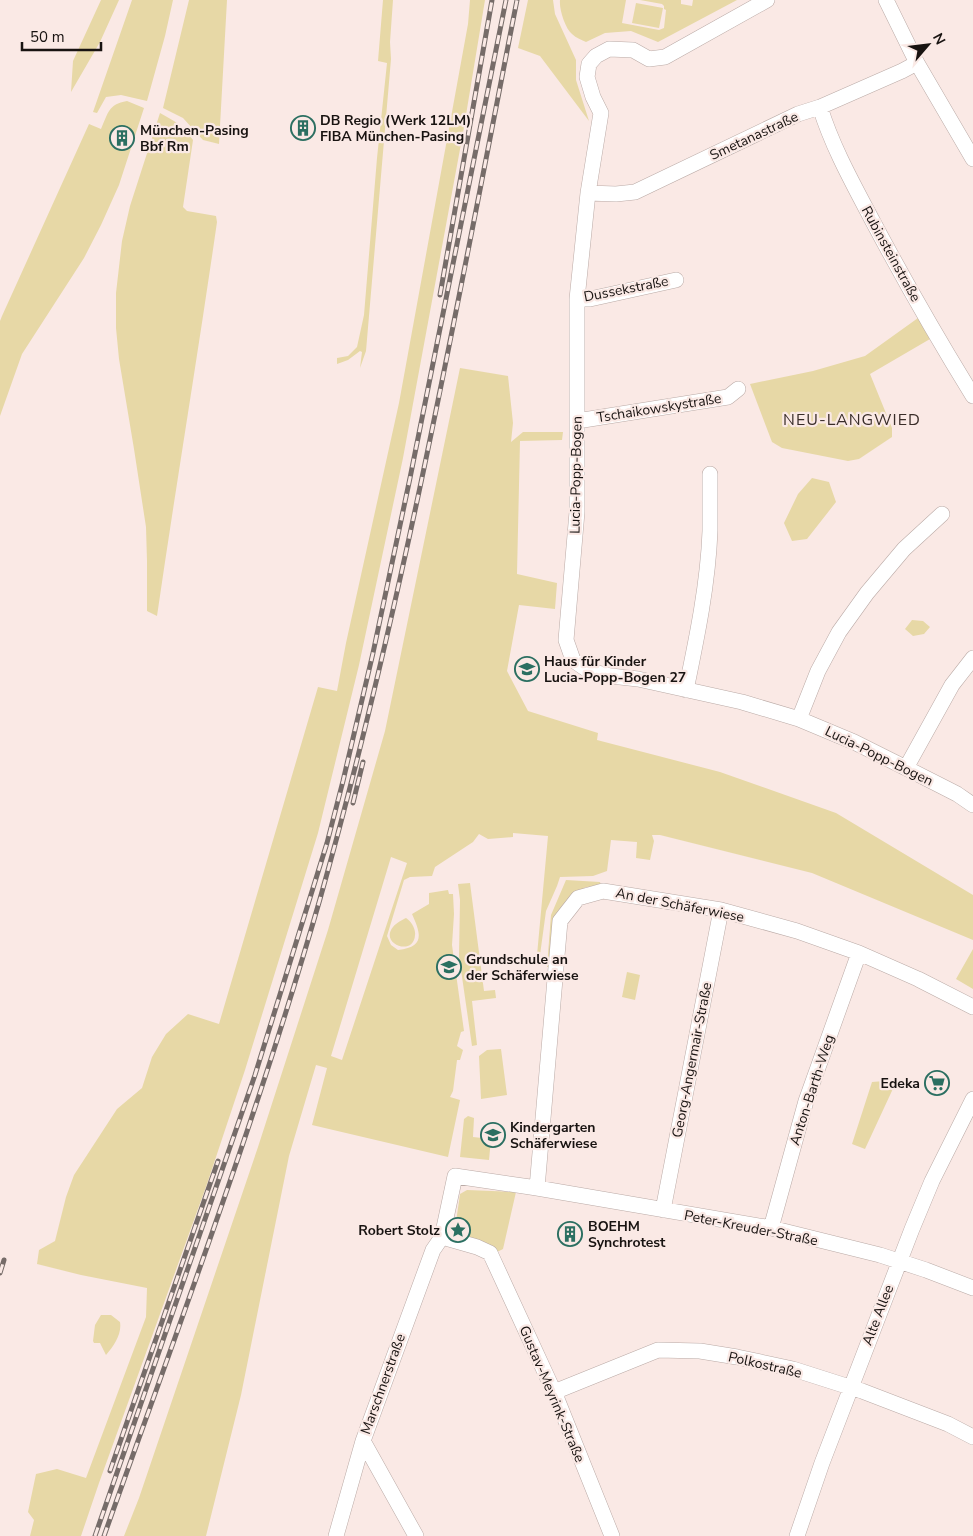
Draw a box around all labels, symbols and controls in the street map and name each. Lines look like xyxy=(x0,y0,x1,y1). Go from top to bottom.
scale bar xyxy=(22,20,101,52)
north arrow xyxy=(903,20,953,70)
text: 50 m xyxy=(30,27,65,47)
text: N xyxy=(928,30,950,48)
street label: Smetanastraße xyxy=(707,107,801,165)
place label: DB Regio (Werk 12LM) FIBA München-Pasing xyxy=(320,111,471,146)
building icon: DB Regio (Werk 12LM) FIBA München-Pasing xyxy=(290,115,316,141)
place label: München-Pasing Bbf Rm xyxy=(140,121,249,156)
building icon: München-Pasing Bbf Rm xyxy=(109,125,135,151)
street label: Rubinsteinstraße xyxy=(857,203,925,305)
street label: Dussekstraße xyxy=(582,271,670,307)
street label: Tschaikowskystraße xyxy=(595,389,723,427)
district label: NEU-LANGWIED xyxy=(783,409,921,431)
street label: Lucia-Popp-Bogen xyxy=(565,416,587,534)
place label: Haus für Kinder Lucia-Popp-Bogen 27 xyxy=(544,652,686,687)
school or university icon: Haus für Kinder Lucia-Popp-Bogen 27 xyxy=(514,656,540,682)
street label: Lucia-Popp-Bogen xyxy=(822,722,936,790)
street label: An der Schäferwiese xyxy=(614,883,746,927)
place label: Grundschule an der Schäferwiese xyxy=(466,950,579,985)
school or university icon: Grundschule an der Schäferwiese xyxy=(436,954,462,980)
street label: Georg-Angermair-Straße xyxy=(668,981,716,1139)
street label: Anton-Barth-Weg xyxy=(785,1032,839,1148)
supermarket icon: Edeka xyxy=(924,1070,950,1096)
place label: Edeka xyxy=(881,1074,920,1093)
place label: Kindergarten Schäferwiese xyxy=(510,1118,598,1153)
school or university icon: Kindergarten Schäferwiese xyxy=(480,1122,506,1148)
street label: Peter-Kreuder-Straße xyxy=(683,1206,819,1250)
place icon: Robert Stolz xyxy=(445,1217,471,1243)
place label: BOEHM Synchrotest xyxy=(588,1217,666,1252)
place label: Robert Stolz xyxy=(358,1221,440,1240)
building icon: BOEHM Synchrotest xyxy=(557,1221,583,1247)
street label: Alte Allee xyxy=(858,1282,898,1348)
street label: Gustav-Meyrink-Straße xyxy=(515,1323,589,1465)
street label: Marschnerstraße xyxy=(356,1331,410,1437)
street label: Polkostraße xyxy=(726,1347,804,1383)

